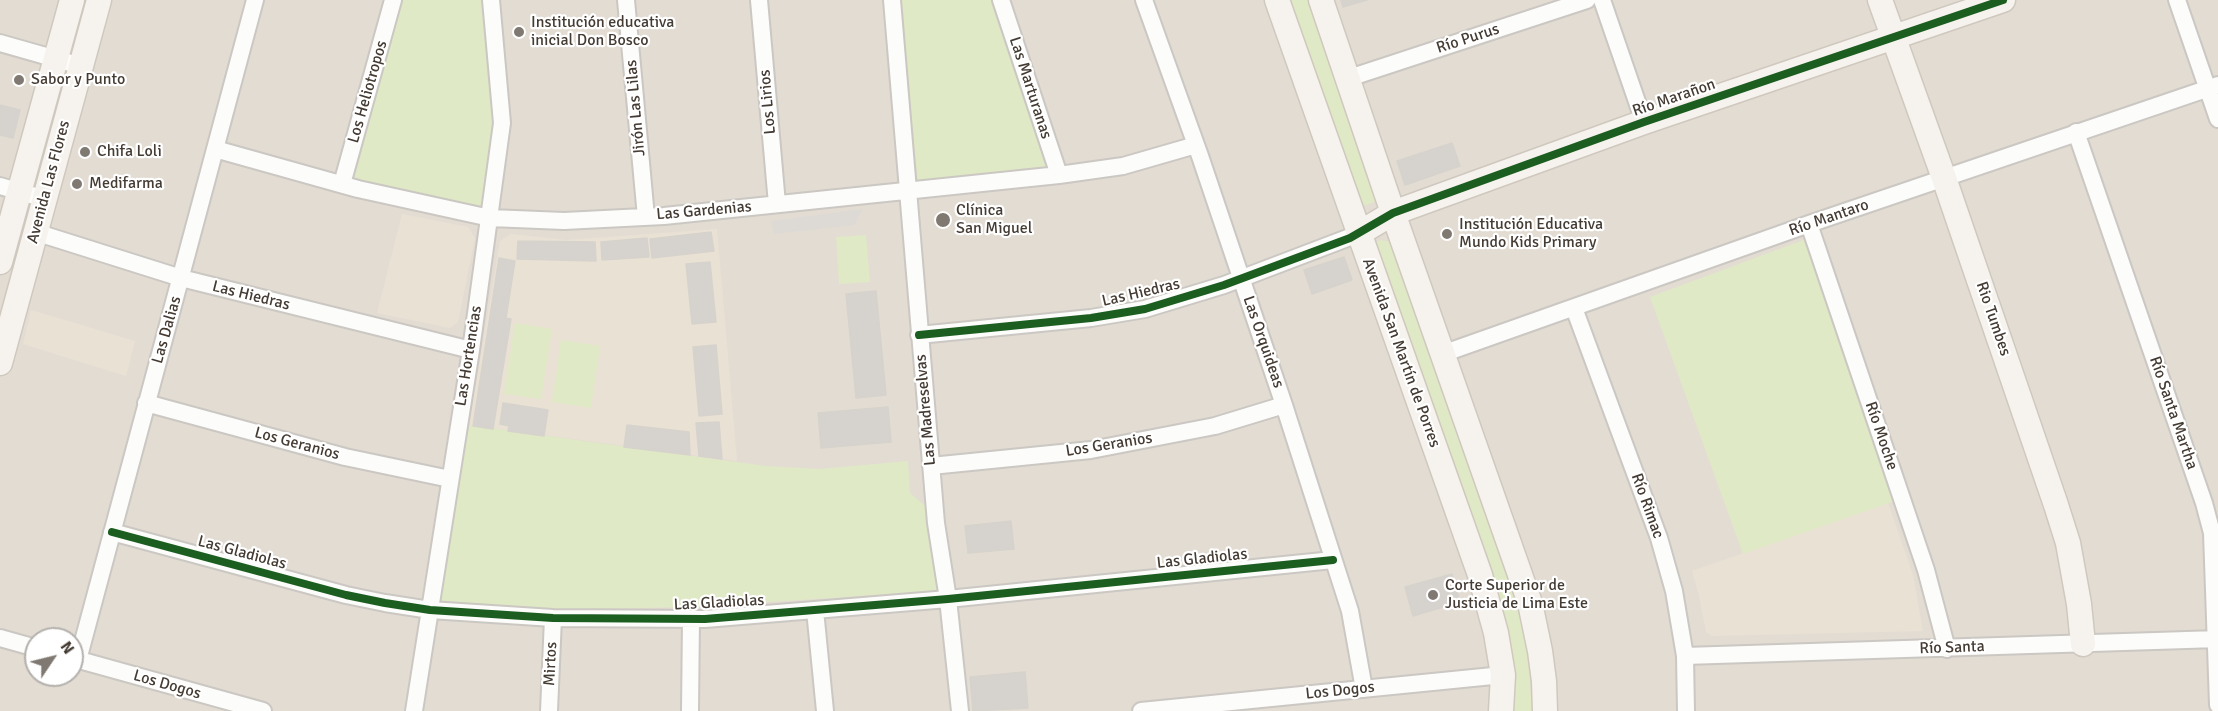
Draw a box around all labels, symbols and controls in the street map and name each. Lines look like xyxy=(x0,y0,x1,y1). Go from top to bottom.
place label: Institución educativa inicial Don Bosco xyxy=(531,13,674,51)
street label: Río Purus xyxy=(1434,20,1502,58)
marker: Institución educativa inicial Don Bosco xyxy=(512,25,526,39)
street label: Las Marturanas xyxy=(1004,35,1056,141)
street label: Los Heliotropos xyxy=(344,38,392,146)
street label: Jirón Las Lilas xyxy=(622,59,650,157)
street label: Los Lirios xyxy=(756,69,780,135)
place label: Sabor y Punto xyxy=(31,70,125,90)
marker: Sabor y Punto xyxy=(12,73,26,87)
street label: Río Marañon xyxy=(1630,75,1718,121)
street label: Avenida Las Flores xyxy=(23,118,75,246)
place label: Chifa Loli xyxy=(97,142,162,162)
marker: Chifa Loli xyxy=(78,145,92,159)
place label: Medifarma xyxy=(89,174,163,194)
marker: Medifarma xyxy=(70,177,84,191)
street label: Río Mantaro xyxy=(1787,195,1871,241)
street label: Las Gardenias xyxy=(656,197,752,225)
place label: Clínica San Miguel xyxy=(956,201,1032,239)
marker: Clínica San Miguel xyxy=(934,211,952,229)
place label: Institución Educativa Mundo Kids Primary xyxy=(1459,215,1603,253)
marker: Institución Educativa Mundo Kids Primary xyxy=(1440,227,1454,241)
street label: Avenida San Martín de Porres xyxy=(1358,256,1444,450)
street label: Las Hiedras xyxy=(1100,275,1182,311)
street label: Las Hiedras xyxy=(210,277,292,315)
street label: Rio Tumbes xyxy=(1971,279,2015,359)
street label: Las Orquideas xyxy=(1238,293,1288,391)
street label: Las Dalias xyxy=(148,294,186,366)
street label: Las Hortencias xyxy=(452,304,486,408)
street label: Las Madreselvas xyxy=(912,353,940,467)
street label: Río Santa Martha xyxy=(2145,354,2201,472)
street label: Río Moche xyxy=(1860,399,1902,473)
street label: Los Geranios xyxy=(252,423,342,465)
street label: Los Geranios xyxy=(1064,429,1154,461)
street label: Río Rimac xyxy=(1626,471,1668,541)
street label: Las Gladiolas xyxy=(196,532,288,574)
street label: Las Gladiolas xyxy=(1156,545,1248,573)
place label: Corte Superior de Justicia de Lima Este xyxy=(1445,576,1588,614)
marker: Corte Superior de Justicia de Lima Este xyxy=(1426,588,1440,602)
street label: Las Gladiolas xyxy=(673,591,765,615)
north arrow xyxy=(24,627,84,687)
street label: Río Santa xyxy=(1919,637,1985,659)
text: N xyxy=(56,638,78,658)
street label: Mirtos xyxy=(540,641,562,687)
street label: Los Dogos xyxy=(131,666,203,704)
street label: Los Dogos xyxy=(1305,678,1375,704)

